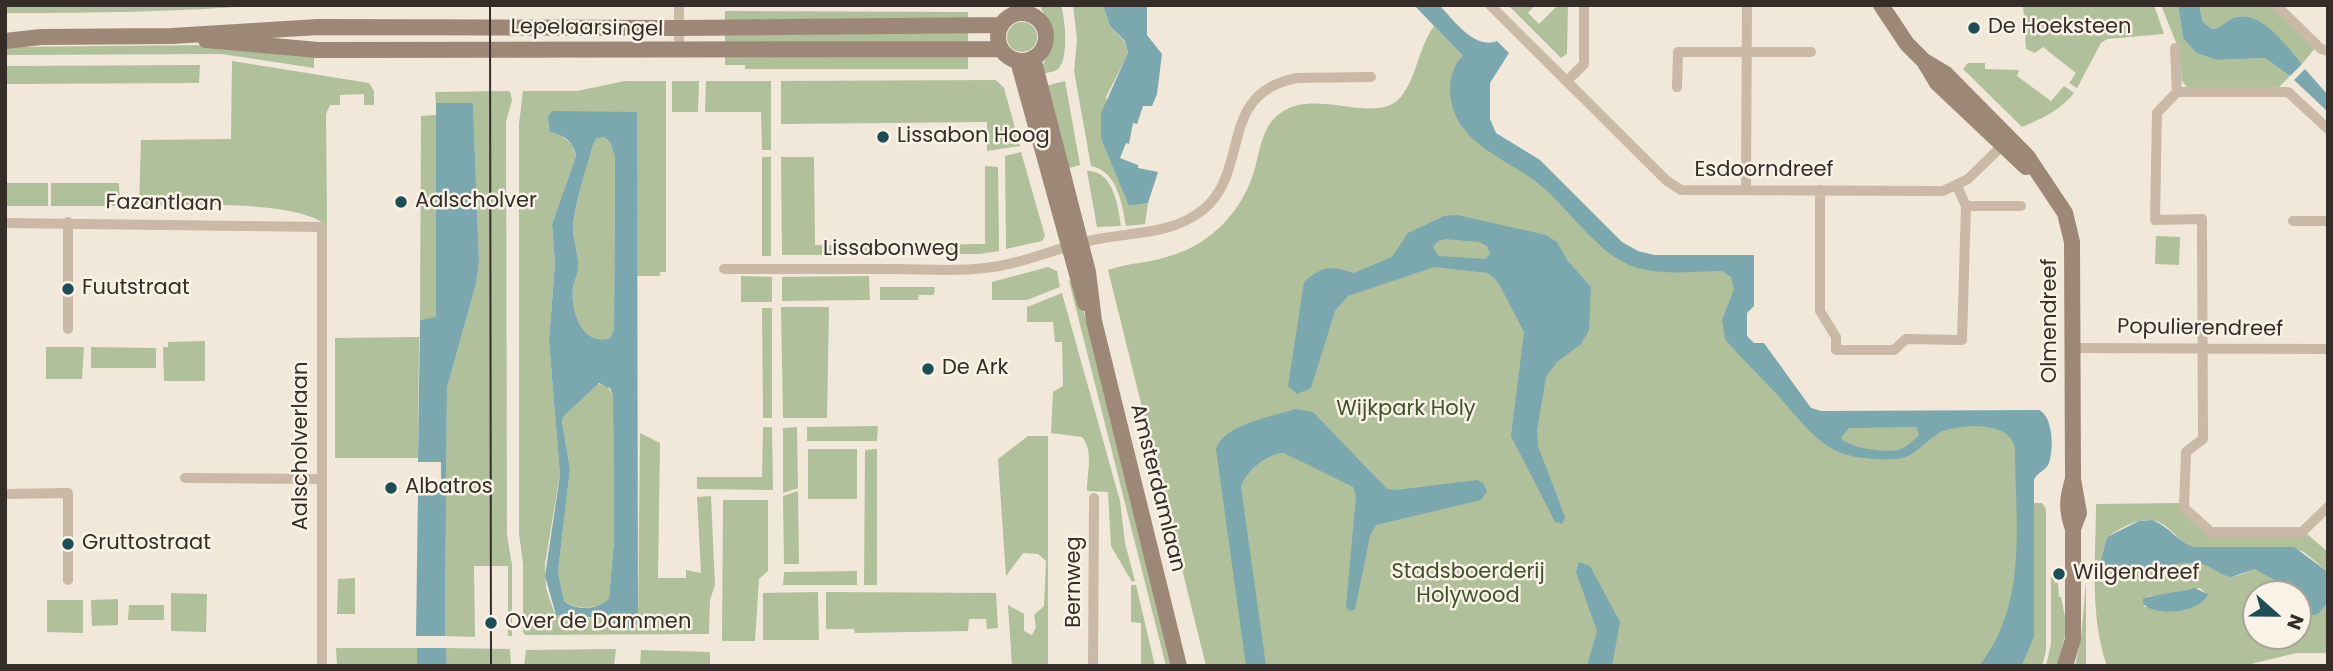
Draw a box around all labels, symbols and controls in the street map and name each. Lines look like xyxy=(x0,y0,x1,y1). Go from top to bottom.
street label: Lepelaarsingel xyxy=(510,15,664,43)
place label: De Hoeksteen xyxy=(1988,15,2131,41)
marker: De Hoeksteen xyxy=(1966,20,1982,36)
place label: Lissabon Hoog xyxy=(897,124,1050,150)
marker: Lissabon Hoog xyxy=(875,129,891,145)
street label: Esdoorndreef xyxy=(1694,158,1834,184)
place label: Aalscholver xyxy=(415,189,537,215)
street label: Fazantlaan xyxy=(105,190,223,218)
marker: Aalscholver xyxy=(393,194,409,210)
street label: Lissabonweg xyxy=(823,237,959,263)
street label: Olmendreef xyxy=(2038,259,2064,383)
place label: Fuutstraat xyxy=(82,276,190,302)
marker: Fuutstraat xyxy=(60,281,76,297)
street label: Populierendreef xyxy=(2117,315,2283,343)
place label: De Ark xyxy=(942,356,1008,382)
marker: De Ark xyxy=(920,361,936,377)
street label: Aalscholverlaan xyxy=(289,362,315,530)
park label: Wijkpark Holy xyxy=(1336,397,1476,423)
street label: Amsterdamlaan xyxy=(1124,401,1190,575)
place label: Albatros xyxy=(405,475,493,501)
marker: Albatros xyxy=(383,480,399,496)
place label: Gruttostraat xyxy=(82,531,211,557)
marker: Gruttostraat xyxy=(60,536,76,552)
street label: Bernweg xyxy=(1062,536,1088,628)
park label: Stadsboerderij Holywood xyxy=(1391,560,1545,610)
place label: Wilgendreef xyxy=(2073,561,2199,587)
marker: Wilgendreef xyxy=(2051,566,2067,582)
north arrow xyxy=(2242,580,2312,650)
place label: Over de Dammen xyxy=(505,610,691,636)
text: N xyxy=(2280,610,2310,633)
marker: Over de Dammen xyxy=(483,615,499,631)

